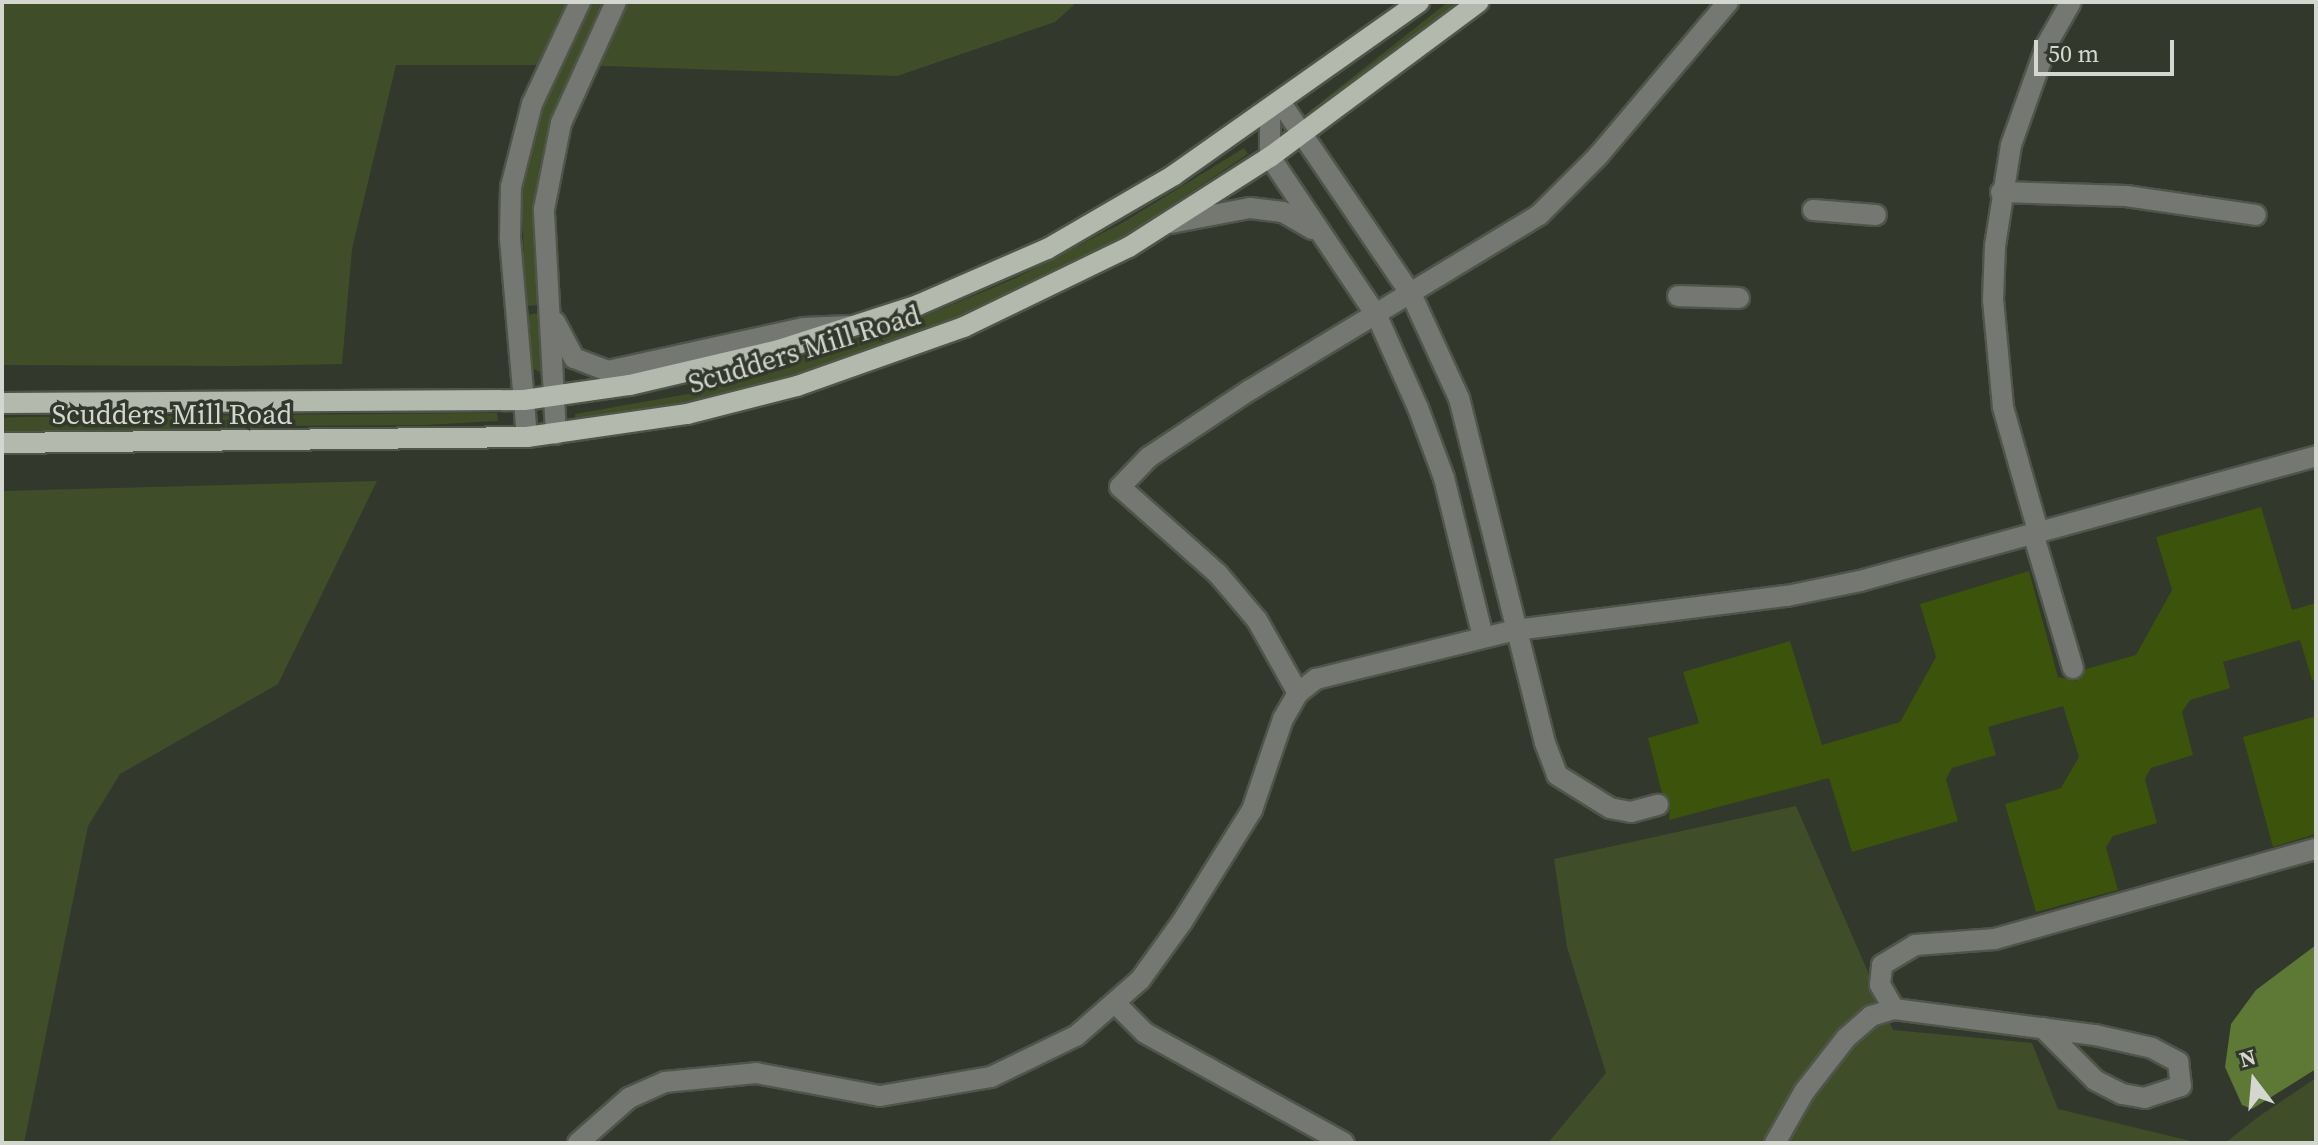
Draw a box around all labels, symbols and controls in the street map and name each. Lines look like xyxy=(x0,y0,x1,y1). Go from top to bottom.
scale bar xyxy=(2038,24,2178,74)
text: 50 m xyxy=(2048,37,2099,70)
street label: Scudders Mill Road xyxy=(684,298,924,400)
street label: Scudders Mill Road xyxy=(52,397,292,431)
north arrow xyxy=(2214,1041,2294,1121)
text: N xyxy=(2236,1041,2259,1075)

